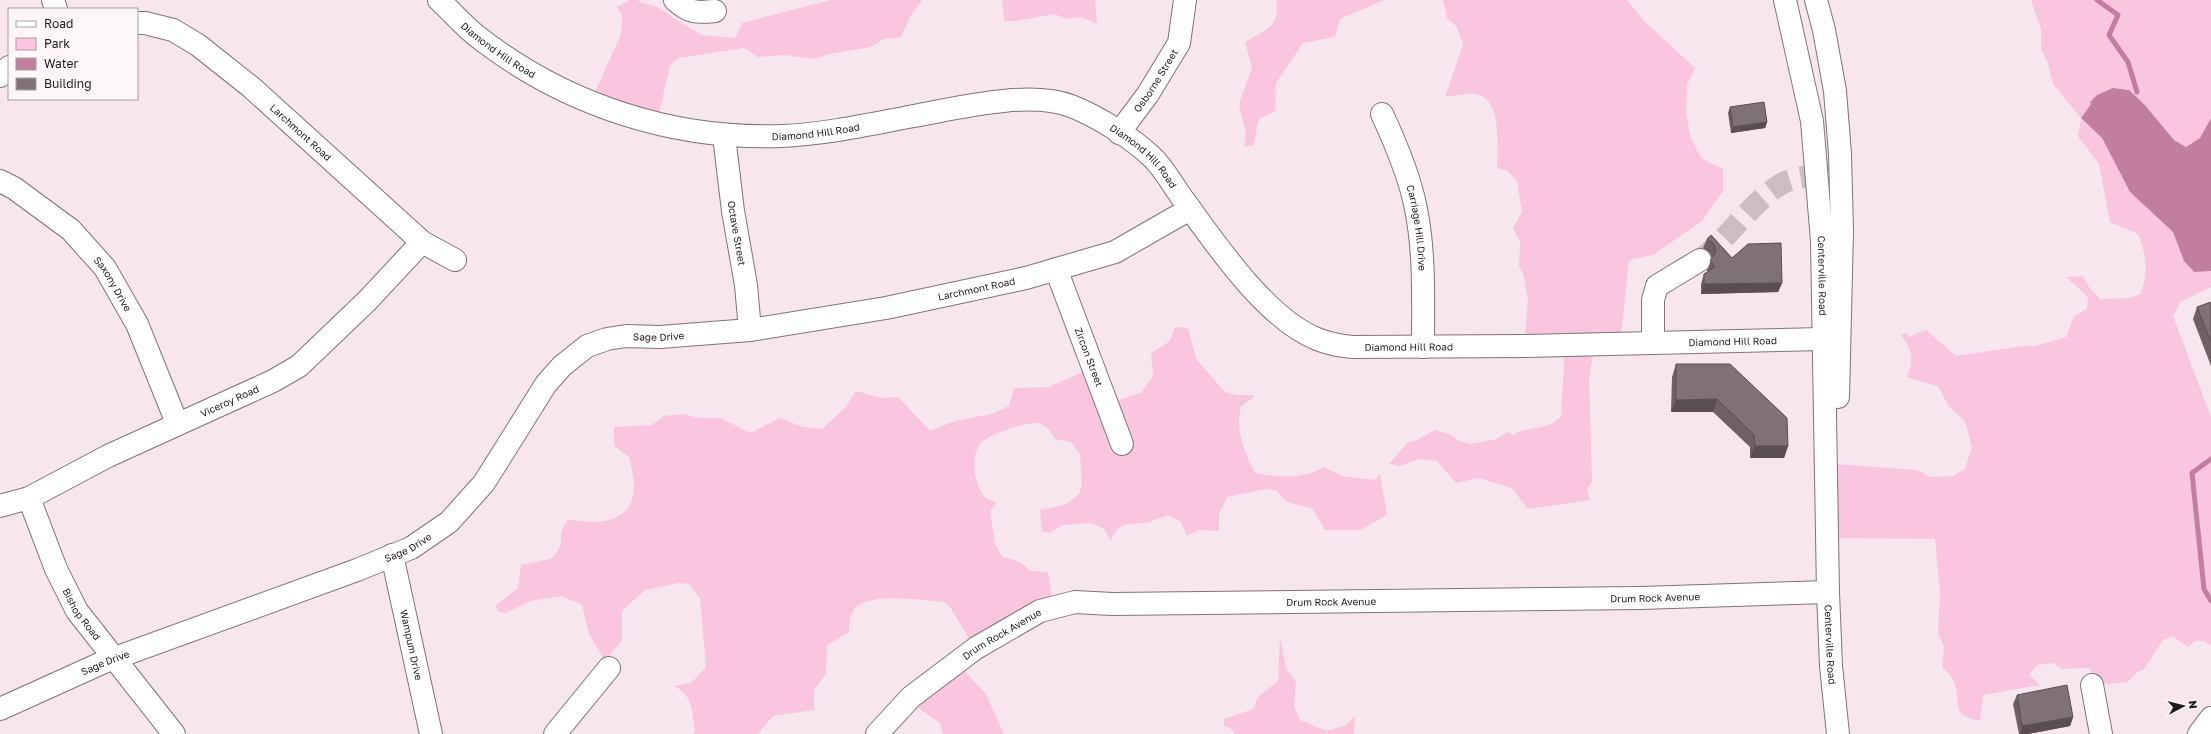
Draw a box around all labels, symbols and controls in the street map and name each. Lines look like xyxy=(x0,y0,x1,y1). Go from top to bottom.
legend xyxy=(8,8,138,100)
text: Road xyxy=(44,16,73,31)
street label: Diamond Hill Road xyxy=(459,19,538,80)
text: Park xyxy=(44,36,70,51)
street label: Osborne Street xyxy=(1131,47,1180,114)
text: Water xyxy=(44,56,78,71)
text: Building xyxy=(44,76,92,91)
street label: Larchmont Road xyxy=(268,101,334,163)
street label: Diamond Hill Road xyxy=(771,120,861,142)
street label: Diamond Hill Road xyxy=(1108,121,1180,190)
street label: Carriage Hill Drive xyxy=(1404,183,1429,271)
street label: Octave Street xyxy=(726,200,748,267)
street label: Centerville Road xyxy=(1816,235,1829,316)
street label: Saxony Drive xyxy=(91,254,134,313)
street label: Larchmont Road xyxy=(937,274,1016,303)
street label: Zircon Street xyxy=(1073,326,1106,388)
street label: Sage Drive xyxy=(633,329,685,343)
street label: Diamond Hill Road xyxy=(1688,334,1777,348)
street label: Diamond Hill Road xyxy=(1364,340,1453,353)
street label: Viceroy Road xyxy=(198,382,261,419)
street label: Sage Drive xyxy=(383,530,434,564)
street label: Bishop Road xyxy=(60,586,103,642)
street label: Drum Rock Avenue xyxy=(1610,590,1701,604)
street label: Drum Rock Avenue xyxy=(1286,595,1376,608)
street label: Centerville Road xyxy=(1823,604,1839,685)
street label: Drum Rock Avenue xyxy=(960,605,1044,662)
street label: Wampum Drive xyxy=(398,608,425,682)
street label: Sage Drive xyxy=(79,647,131,678)
north arrow xyxy=(2163,686,2203,726)
text: N xyxy=(2186,700,2200,710)

